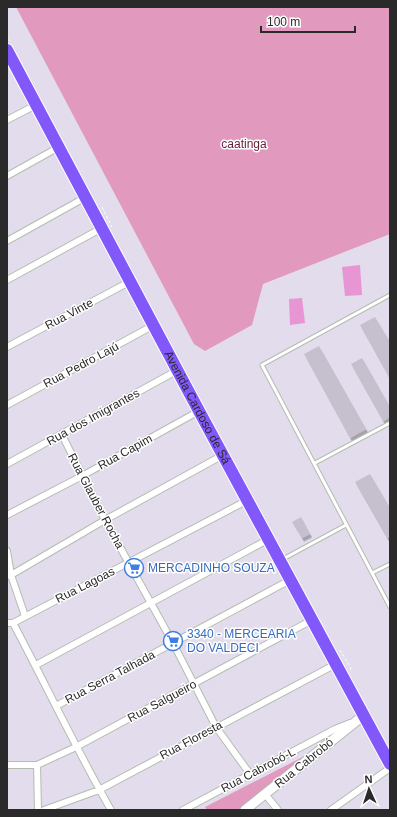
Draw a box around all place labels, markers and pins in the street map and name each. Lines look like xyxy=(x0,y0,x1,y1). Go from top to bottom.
supermarket icon: MERCADINHO SOUZA xyxy=(123,557,145,579)
place label: MERCADINHO SOUZA xyxy=(148,561,275,575)
place label: 3340 - MERCEARIA DO VALDECI xyxy=(187,627,296,655)
supermarket icon: 3340 - MERCEARIA DO VALDECI xyxy=(162,630,184,652)

